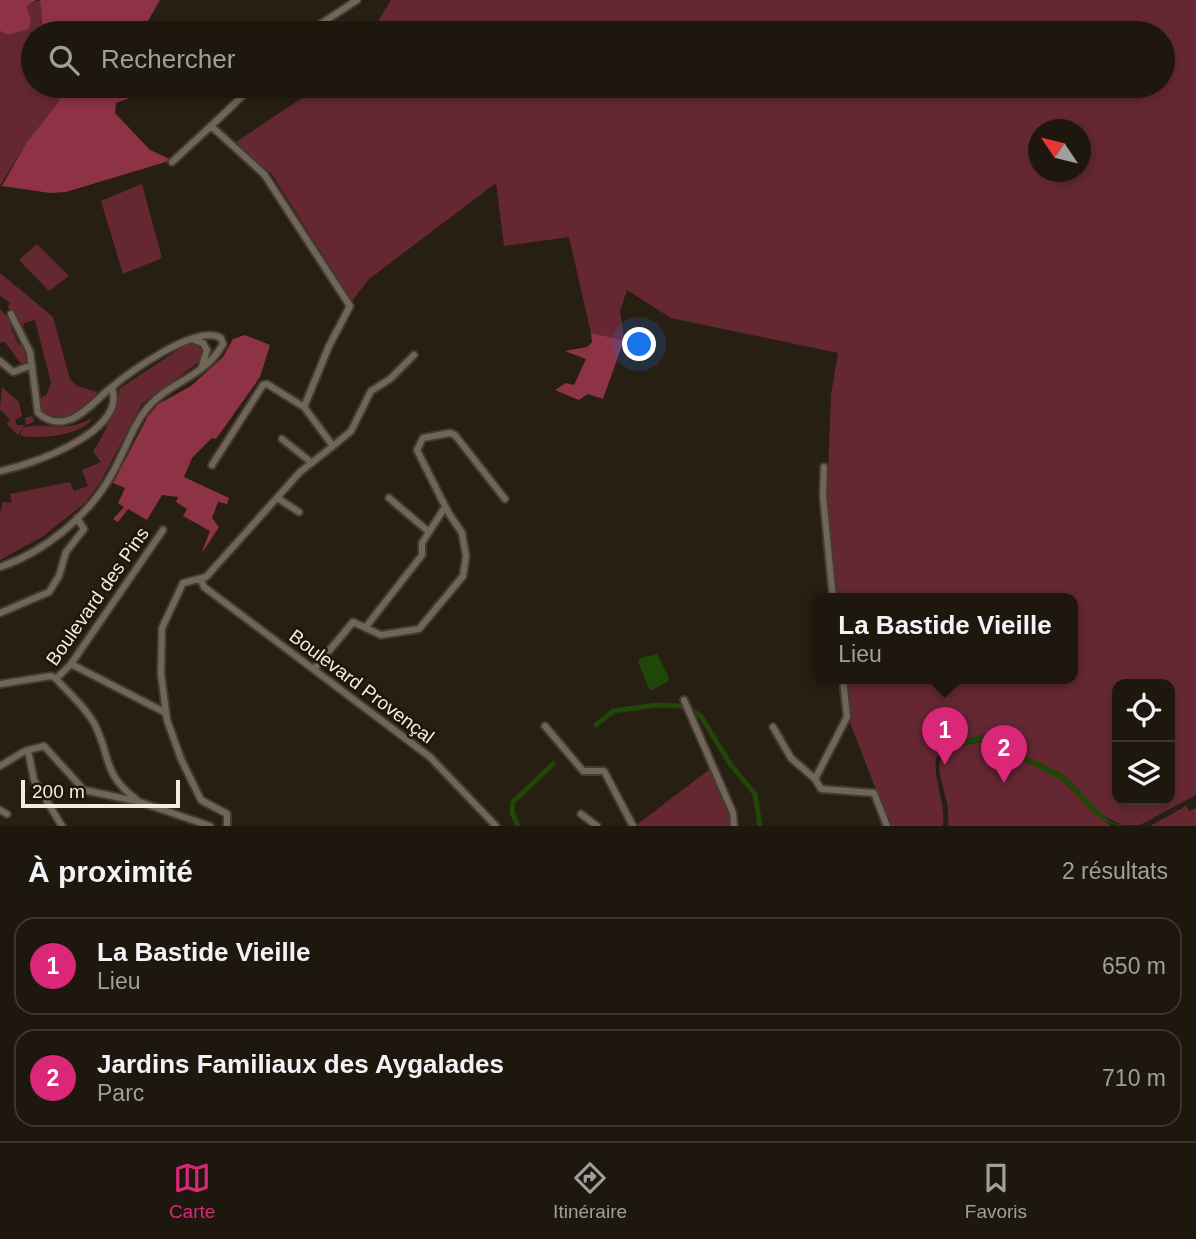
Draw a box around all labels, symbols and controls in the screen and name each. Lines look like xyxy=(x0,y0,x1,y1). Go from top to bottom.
search box xyxy=(21,21,1175,98)
icon: search xyxy=(45,41,83,79)
text: Rechercher xyxy=(101,44,235,74)
north arrow xyxy=(1028,119,1091,182)
your location xyxy=(622,327,656,361)
street label: Boulevard des Pins xyxy=(42,523,153,669)
popup xyxy=(812,593,1078,684)
text: La Bastide Vieille xyxy=(838,610,1052,640)
street label: Boulevard Provençal xyxy=(285,625,438,748)
text: Lieu xyxy=(838,641,882,667)
map controls xyxy=(1112,679,1175,805)
button: locate xyxy=(1112,679,1175,742)
pin: 1 xyxy=(922,707,968,765)
pin: 2 xyxy=(981,725,1027,783)
button: layers xyxy=(1112,742,1175,805)
scale bar xyxy=(21,777,180,809)
text: 200 m xyxy=(32,781,85,802)
text: À proximité xyxy=(28,855,193,888)
text: 2 résultats xyxy=(1062,858,1168,884)
text: La Bastide Vieille xyxy=(97,937,310,967)
text: 1 xyxy=(47,953,59,979)
text: 650 m xyxy=(1102,953,1166,979)
text: Lieu xyxy=(97,968,140,994)
text: Jardins Familiaux des Aygalades xyxy=(97,1049,504,1079)
text: 2 xyxy=(47,1065,59,1091)
text: 710 m xyxy=(1102,1065,1166,1091)
text: Parc xyxy=(97,1080,144,1106)
tab: Carte xyxy=(169,1159,215,1223)
tab: Itinéraire xyxy=(553,1159,627,1223)
tab: Favoris xyxy=(965,1159,1027,1223)

